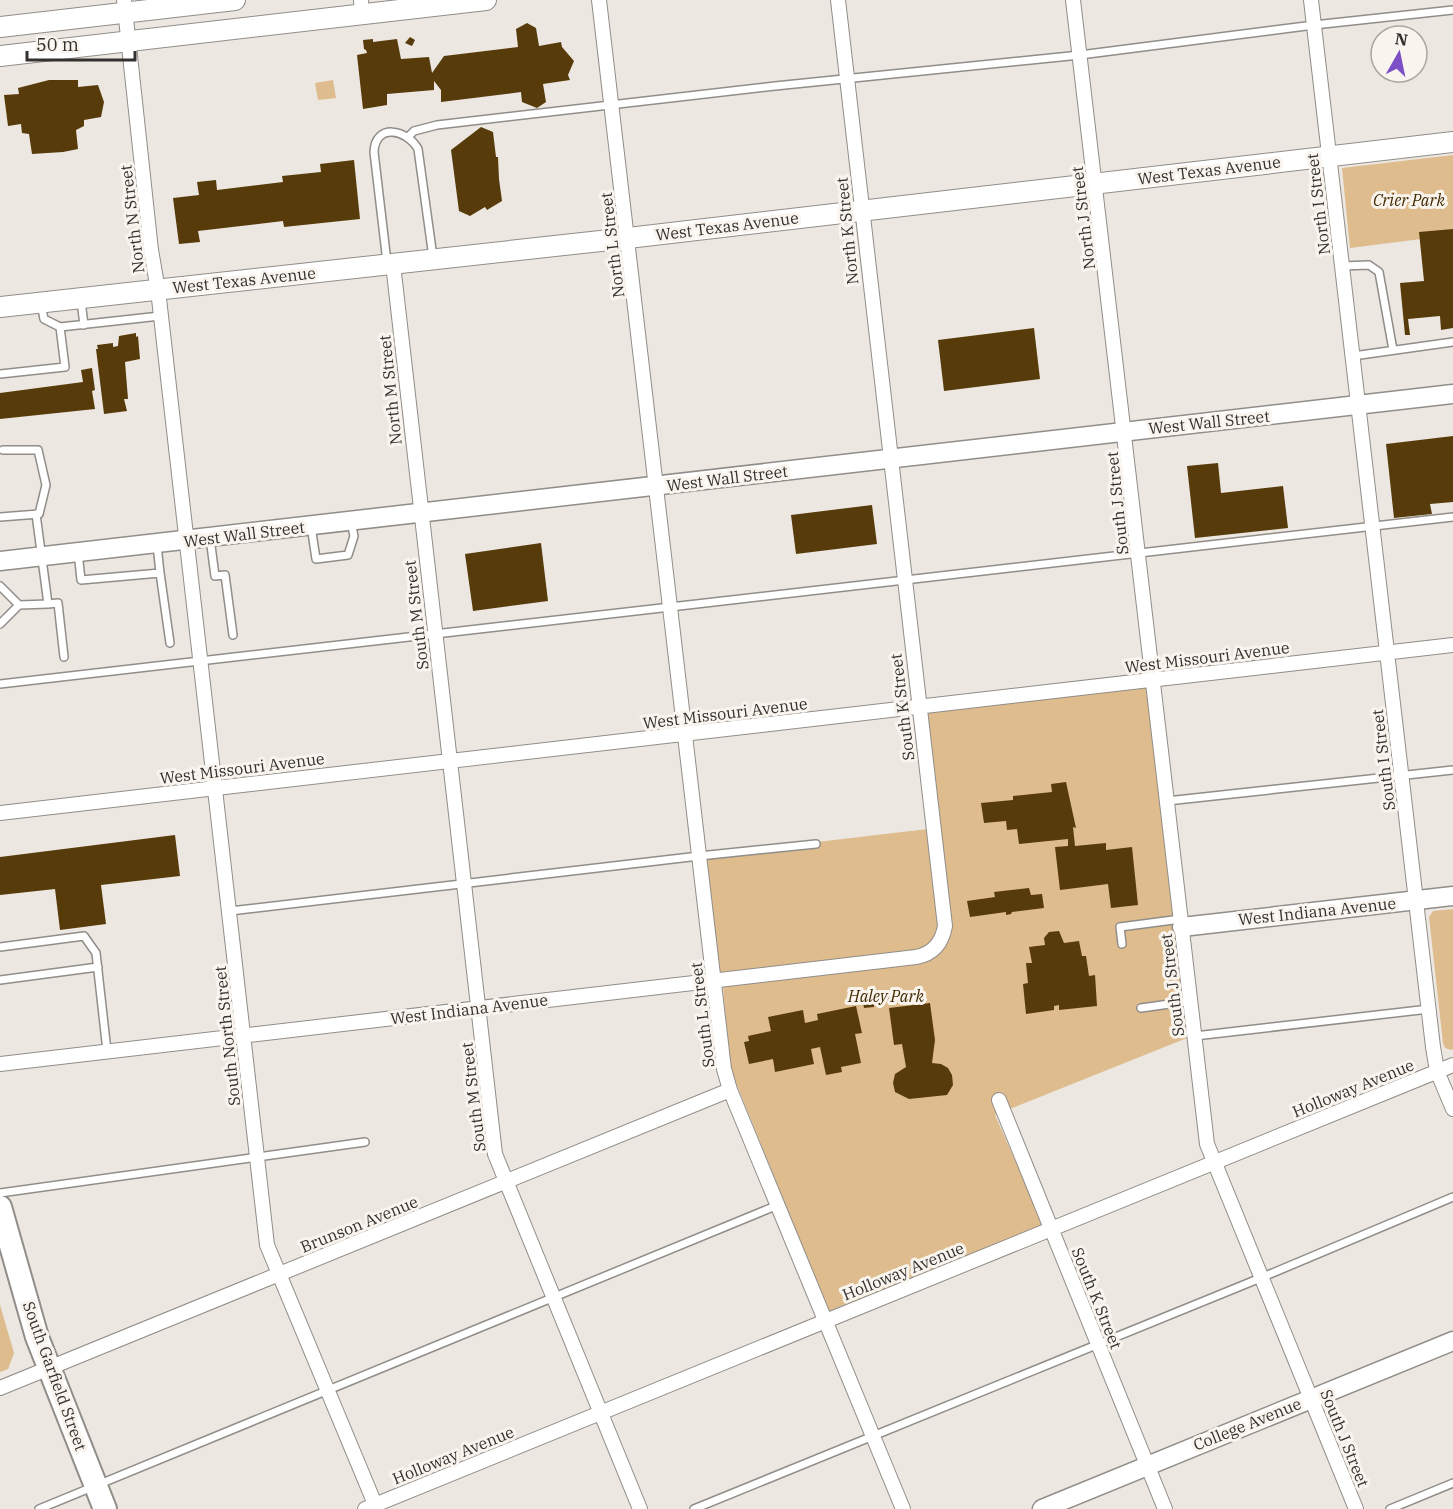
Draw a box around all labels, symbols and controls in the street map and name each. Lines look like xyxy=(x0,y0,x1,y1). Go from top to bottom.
scale bar xyxy=(27,24,135,62)
north arrow xyxy=(1369,24,1429,84)
text: N xyxy=(1394,28,1409,50)
text: 50 m xyxy=(36,33,79,56)
street label: West Texas Avenue xyxy=(1136,151,1282,189)
street label: North I Street xyxy=(1302,152,1334,256)
street label: North N Street xyxy=(115,163,149,274)
street label: North J Street xyxy=(1067,165,1099,271)
street label: North K Street xyxy=(831,176,863,286)
park label: Crier Park xyxy=(1373,190,1446,210)
street label: North L Street xyxy=(596,191,628,299)
street label: West Texas Avenue xyxy=(654,207,800,245)
street label: West Texas Avenue xyxy=(171,263,317,297)
street label: North M Street xyxy=(374,334,406,446)
street label: West Wall Street xyxy=(1147,406,1271,438)
street label: South J Street xyxy=(1102,450,1132,556)
street label: West Wall Street xyxy=(665,461,789,495)
street label: West Wall Street xyxy=(182,517,306,551)
street label: South M Street xyxy=(399,559,433,671)
street label: West Missouri Avenue xyxy=(1123,637,1291,677)
street label: South K Street xyxy=(885,652,918,762)
street label: West Missouri Avenue xyxy=(641,693,809,733)
street label: South I Street xyxy=(1367,708,1399,812)
street label: West Missouri Avenue xyxy=(158,748,326,788)
street label: West Indiana Avenue xyxy=(1237,893,1397,929)
street label: South J Street xyxy=(1156,932,1188,1038)
street label: South L Street xyxy=(686,961,718,1069)
street label: South North Street xyxy=(210,965,244,1107)
park label: Haley Park xyxy=(847,986,924,1006)
street label: West Indiana Avenue xyxy=(389,989,549,1029)
street label: South M Street xyxy=(456,1041,490,1153)
street label: Holloway Avenue xyxy=(1289,1054,1417,1122)
street label: Brunson Avenue xyxy=(297,1191,421,1257)
street label: Holloway Avenue xyxy=(839,1237,967,1305)
street label: South K Street xyxy=(1068,1244,1127,1352)
street label: South Garfield Street xyxy=(19,1299,91,1454)
street label: South J Street xyxy=(1316,1386,1374,1490)
street label: College Avenue xyxy=(1190,1393,1304,1455)
street label: Holloway Avenue xyxy=(389,1421,517,1489)

